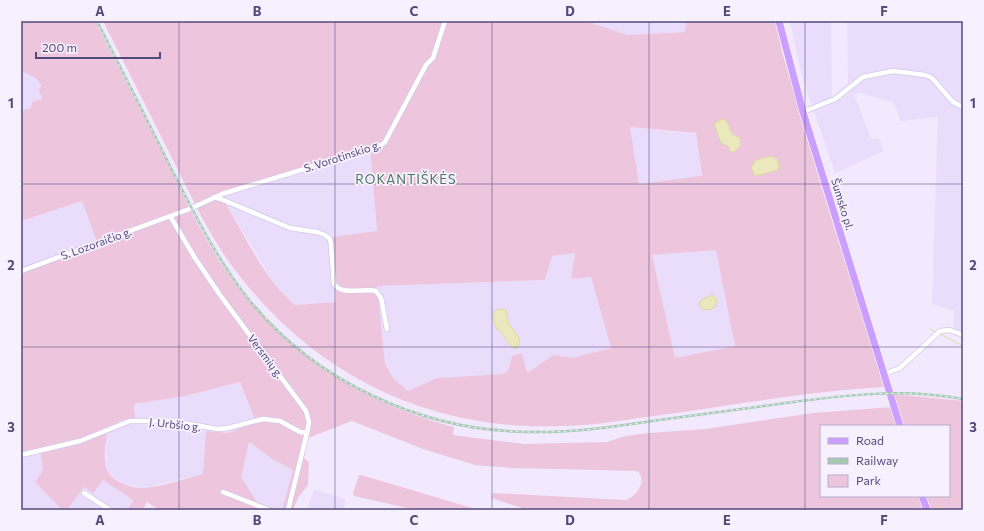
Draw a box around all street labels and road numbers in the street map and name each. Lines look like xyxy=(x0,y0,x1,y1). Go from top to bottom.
street label: S. Vorotinskio g. xyxy=(302,137,382,175)
street label: Šumsko pl. xyxy=(829,176,858,232)
street label: S. Lozoraičio g. xyxy=(59,224,134,262)
street label: Versmių g. xyxy=(245,332,287,381)
street label: J. Urbšio g. xyxy=(148,415,202,434)

